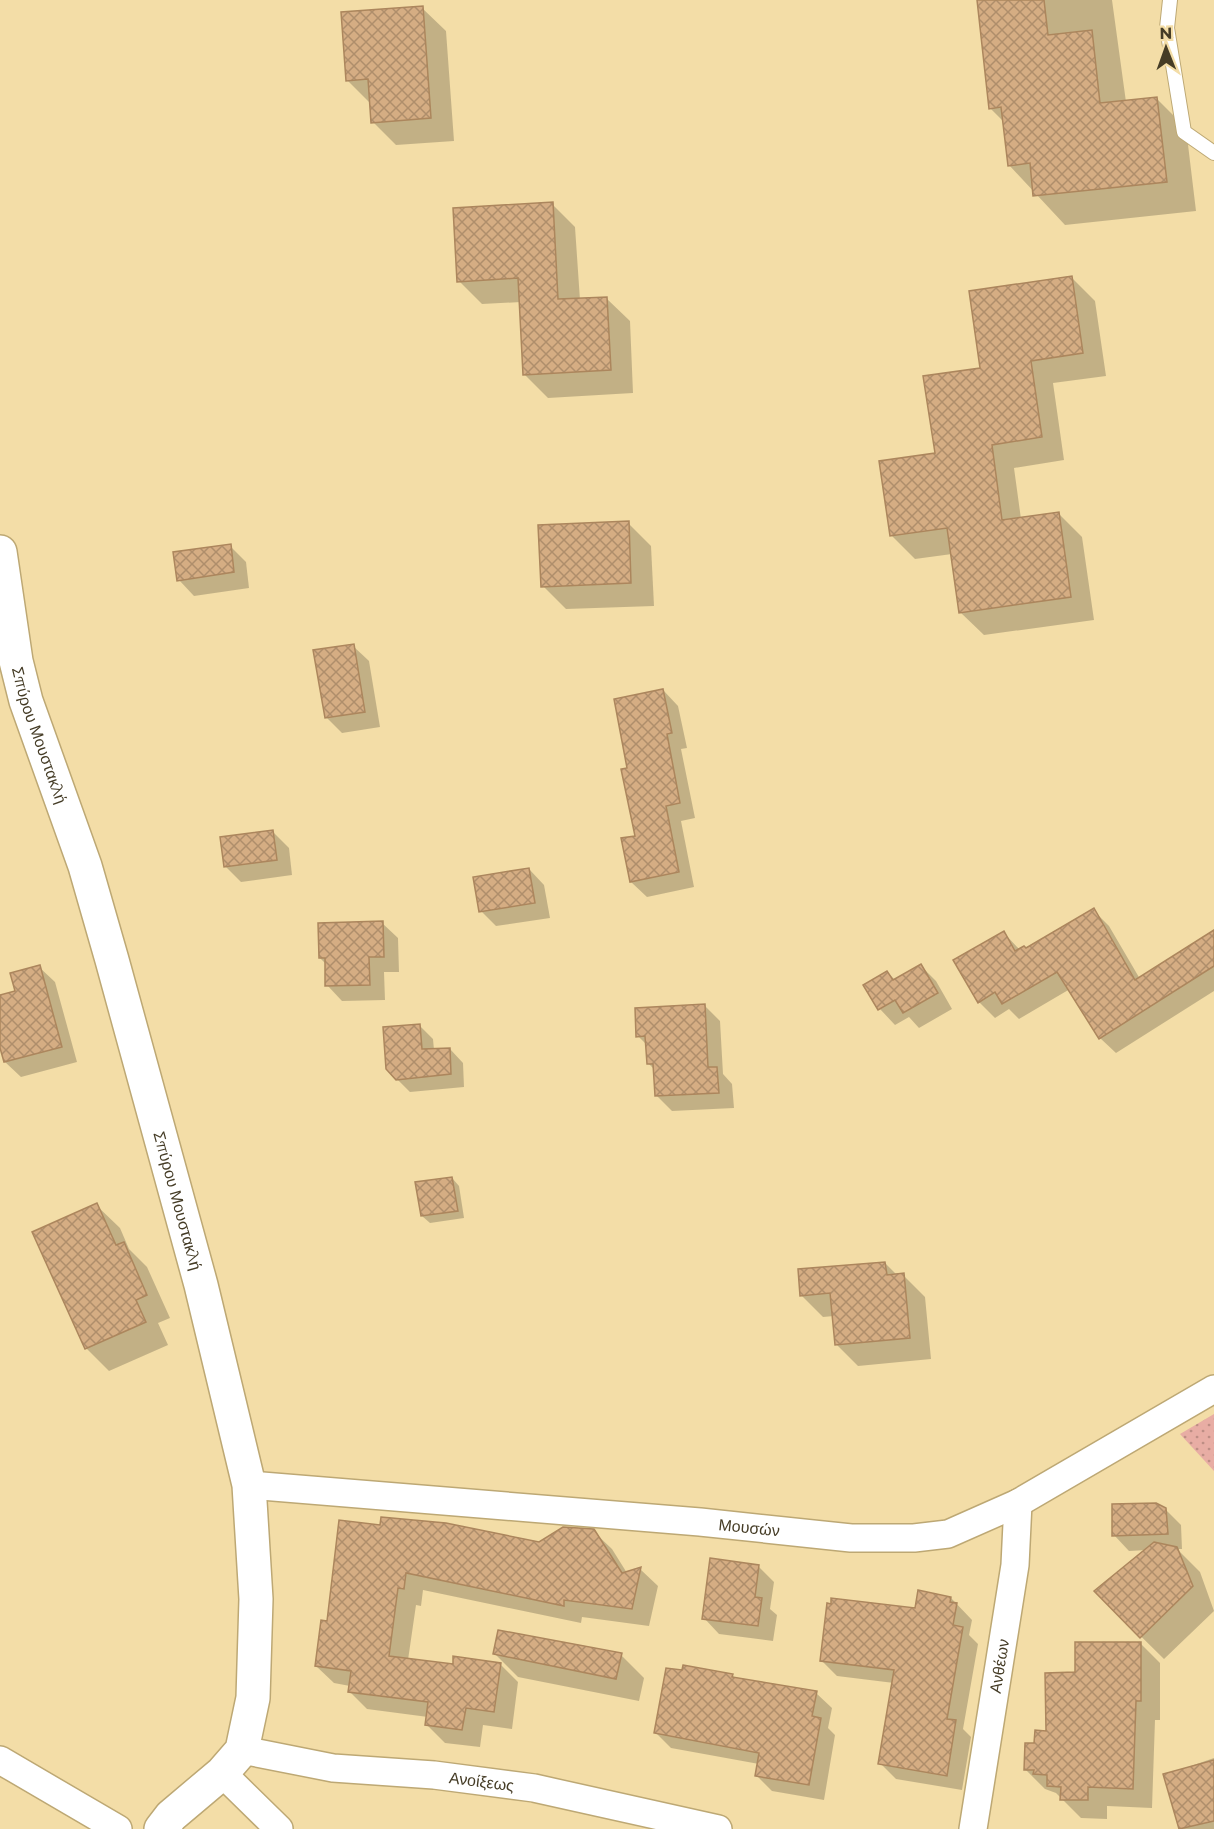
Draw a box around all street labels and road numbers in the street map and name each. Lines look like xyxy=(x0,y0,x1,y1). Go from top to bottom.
street label: Σπύρου Μουστακλή xyxy=(8,665,71,806)
street label: Σπύρου Μουστακλή xyxy=(149,1129,205,1272)
street label: Μουσών xyxy=(718,1515,781,1540)
street label: Ανθέων xyxy=(986,1638,1013,1695)
street label: Ανοίξεως xyxy=(448,1768,515,1795)

